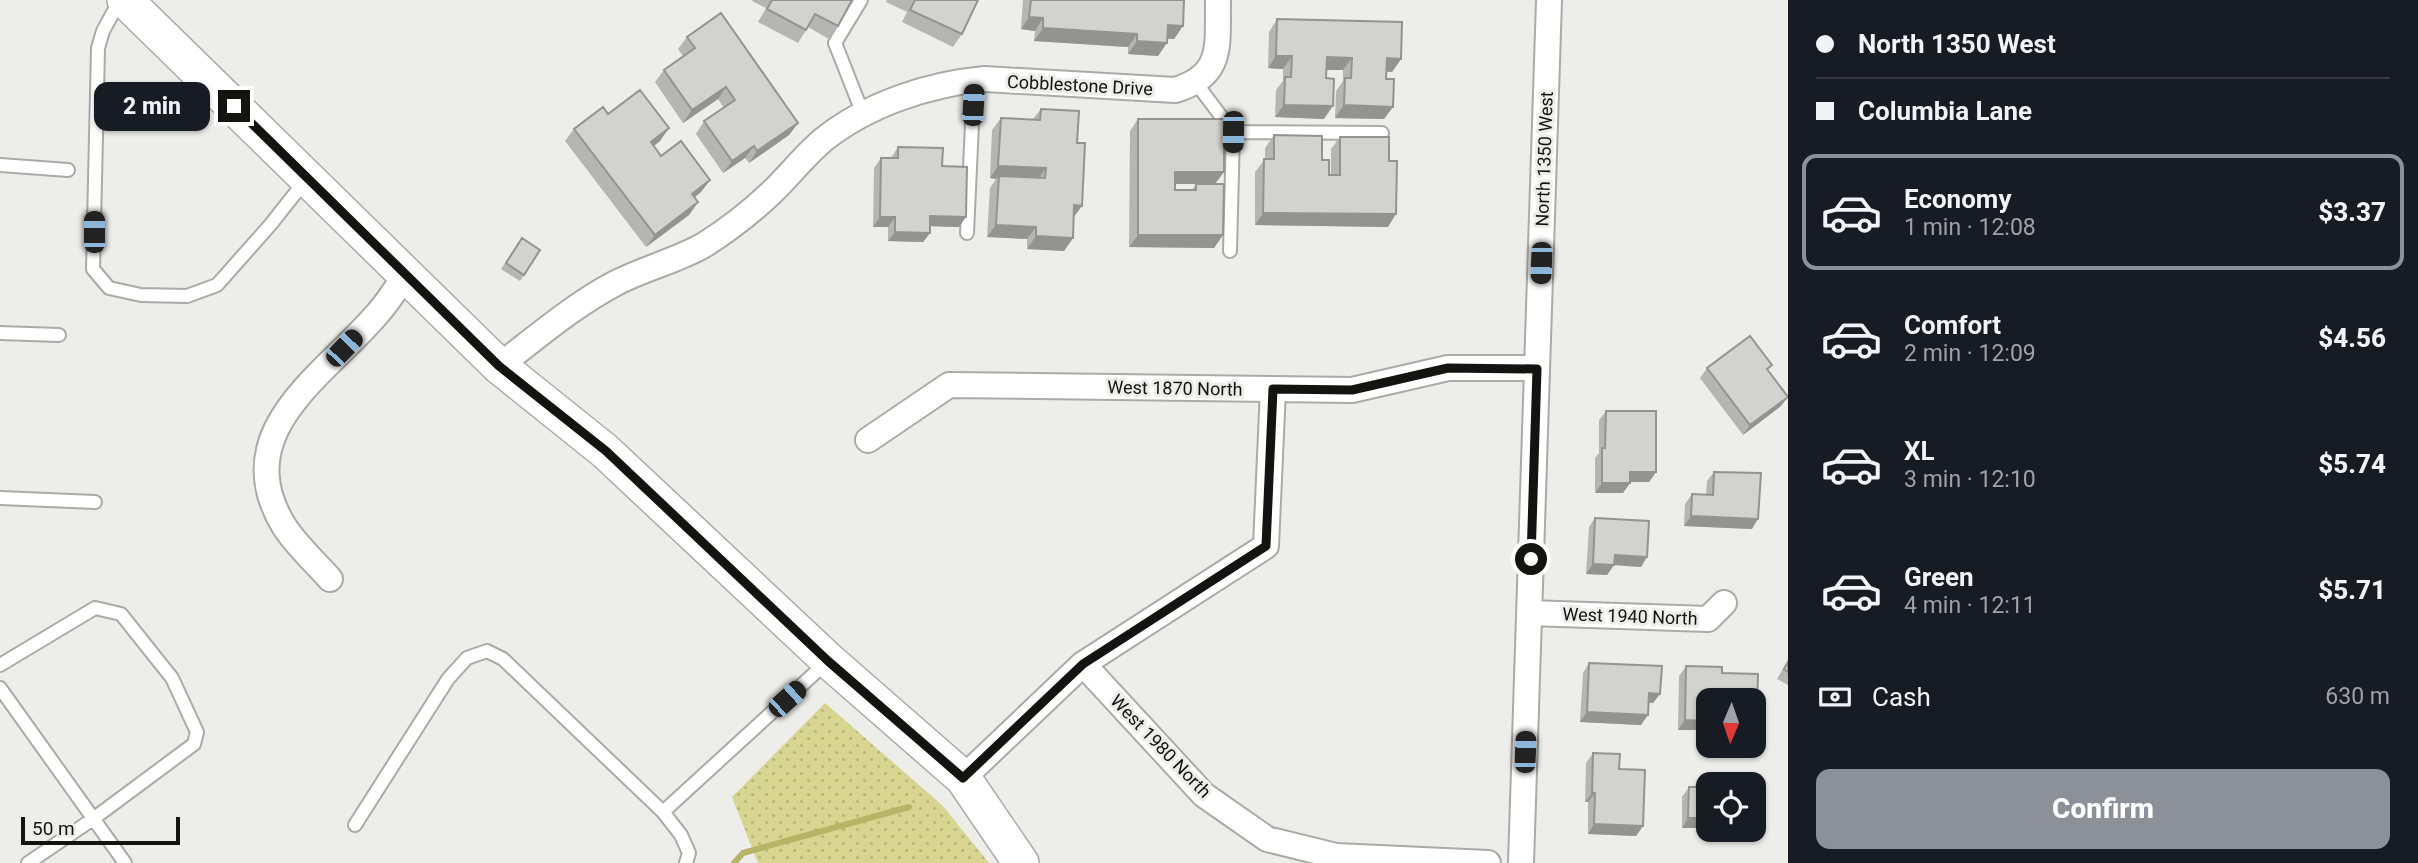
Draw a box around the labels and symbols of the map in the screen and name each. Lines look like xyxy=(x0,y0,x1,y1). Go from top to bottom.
street label: Cobblestone Drive xyxy=(1007,71,1153,99)
callout: 2 min xyxy=(94,82,210,130)
car xyxy=(962,83,985,127)
route end xyxy=(218,90,250,122)
street label: North 1350 West xyxy=(1531,91,1557,227)
car xyxy=(1223,111,1244,153)
car xyxy=(84,211,105,253)
car xyxy=(1530,242,1553,284)
car xyxy=(322,326,367,370)
street label: West 1870 North xyxy=(1107,376,1243,400)
route start xyxy=(1515,543,1547,575)
street label: West 1940 North xyxy=(1562,603,1698,629)
car xyxy=(765,677,810,721)
north arrow xyxy=(1696,688,1766,758)
street label: West 1980 North xyxy=(1106,690,1216,802)
car xyxy=(1514,731,1537,773)
scale bar xyxy=(21,814,180,846)

